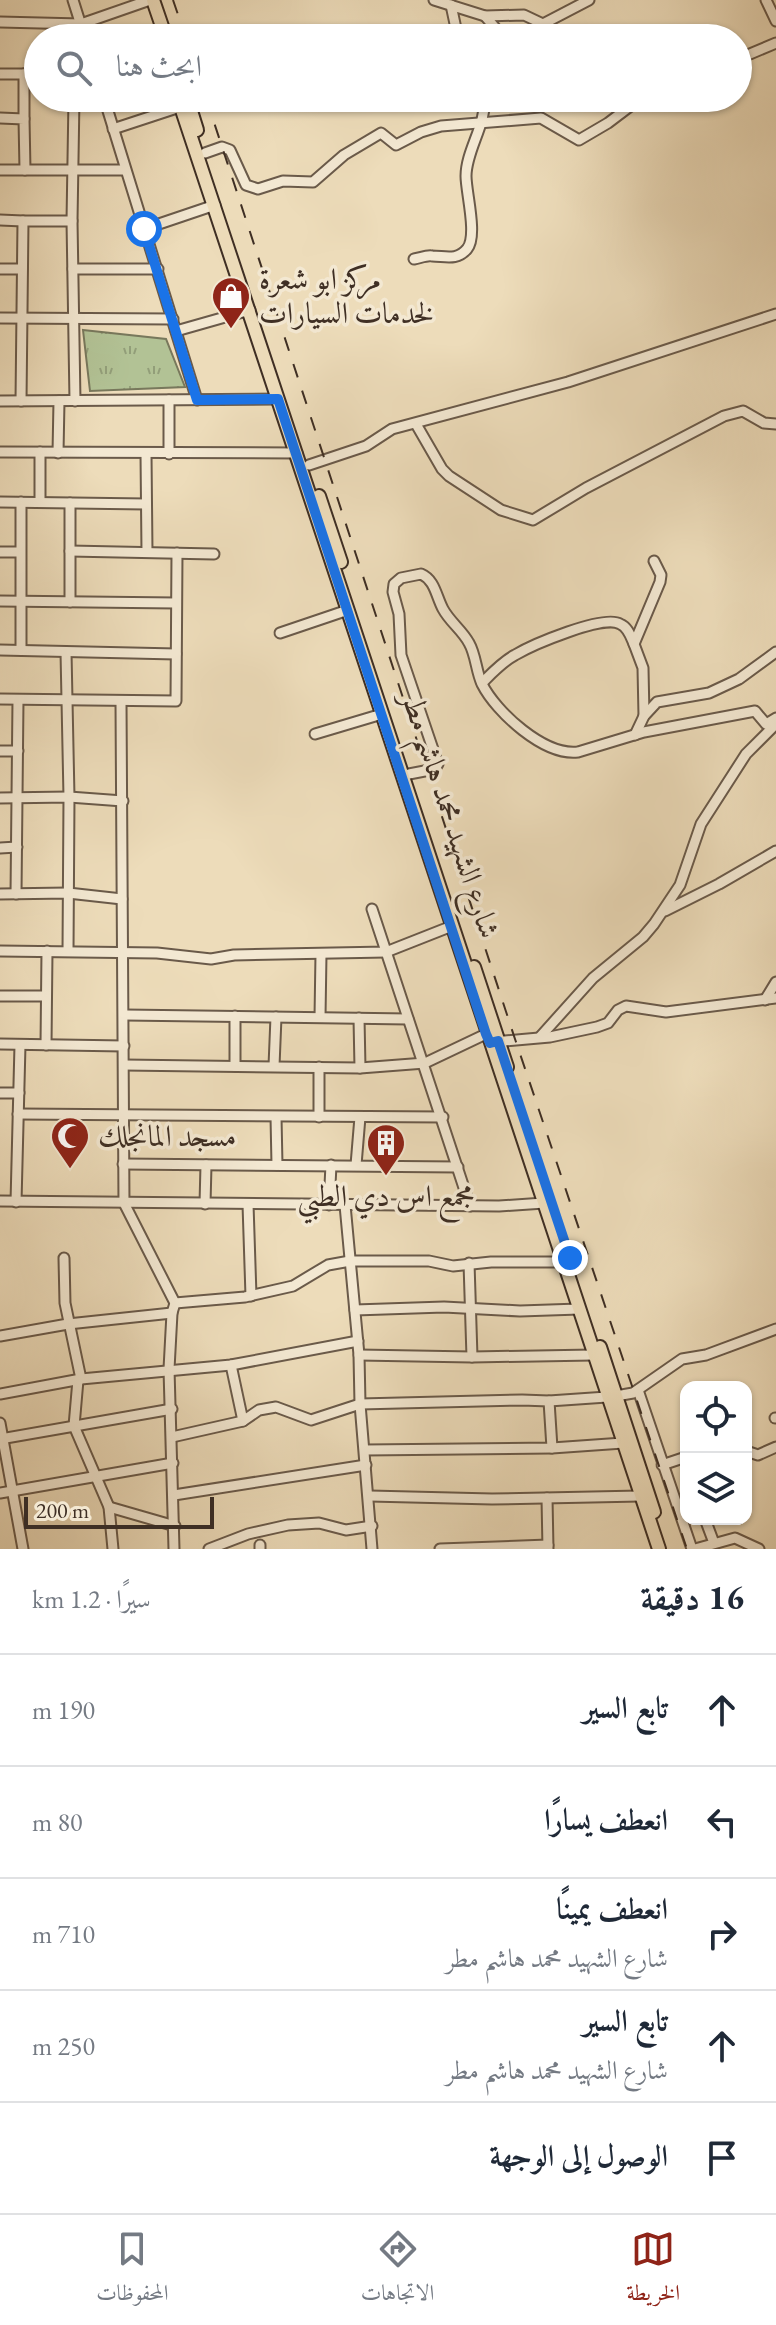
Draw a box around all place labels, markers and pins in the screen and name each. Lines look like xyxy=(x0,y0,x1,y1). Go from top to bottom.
place label: مركز ابو شعرة لخدمات السيارات xyxy=(259,259,434,332)
shop icon: مركز ابو شعرة لخدمات السيارات xyxy=(210,275,252,330)
mosque icon: مسجد المانجلك xyxy=(49,1115,91,1170)
place label: مسجد المانجلك xyxy=(98,1116,237,1155)
building icon: مجمع اس دي الطبي xyxy=(365,1122,407,1177)
place label: مجمع اس دي الطبي xyxy=(297,1176,475,1224)

